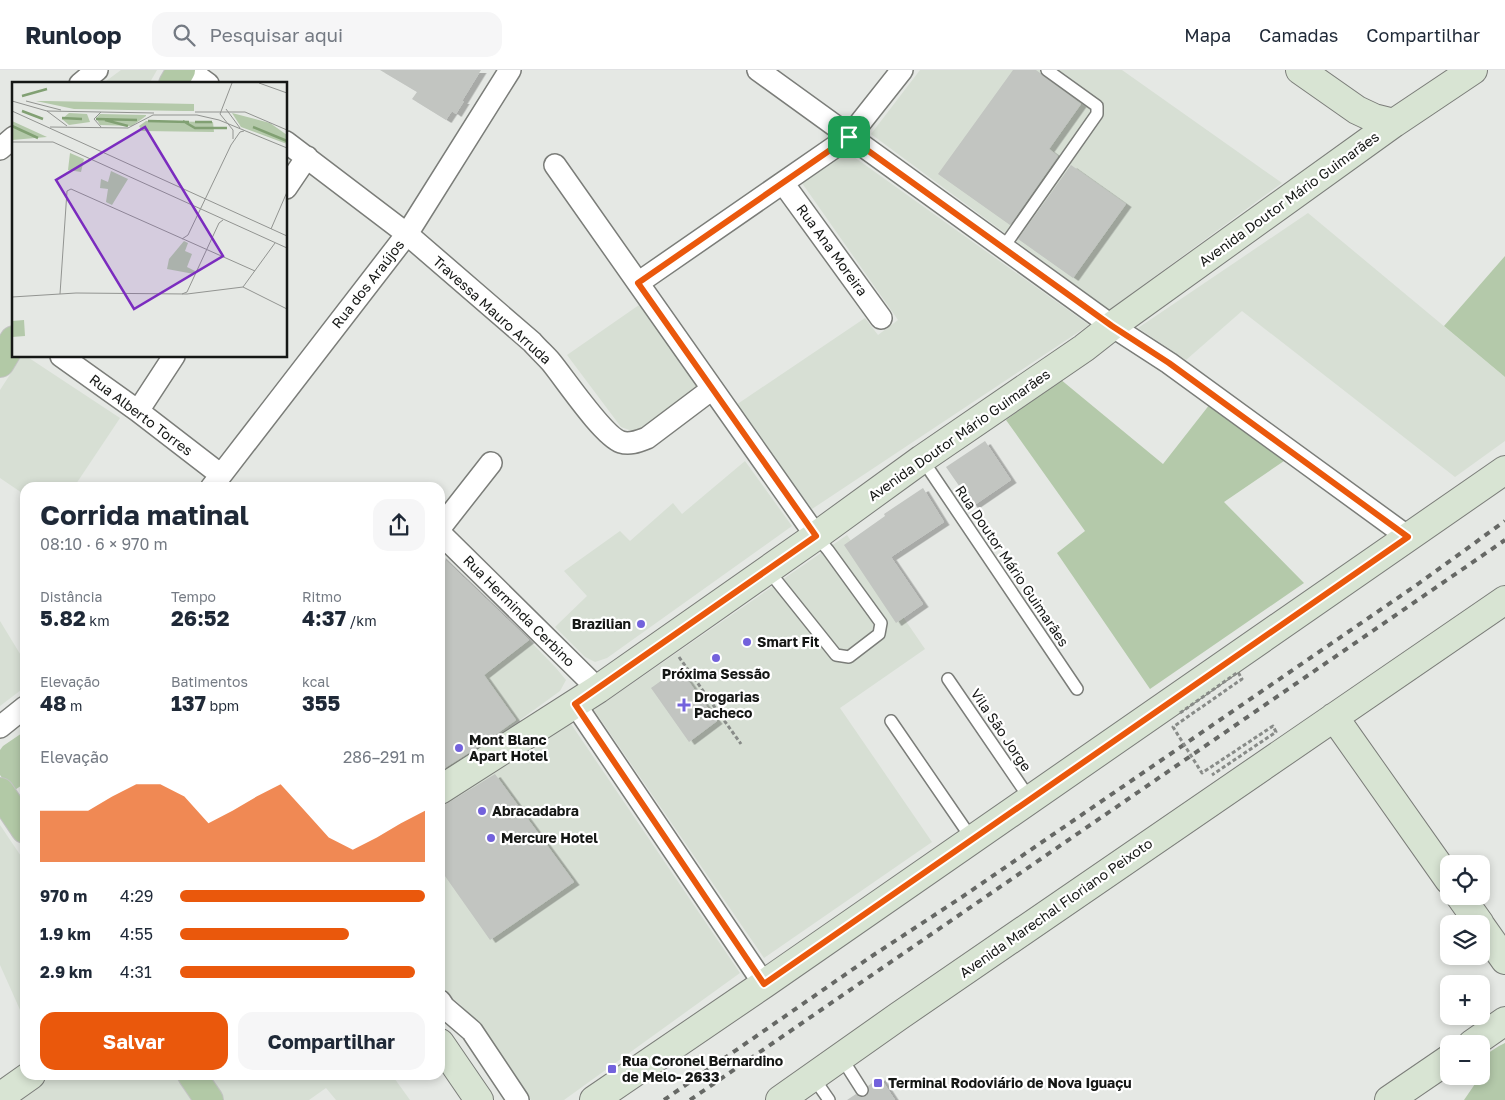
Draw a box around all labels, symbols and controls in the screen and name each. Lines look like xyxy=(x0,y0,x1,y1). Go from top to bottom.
search box xyxy=(152,12,502,57)
text: Runloop xyxy=(25,20,122,49)
icon: search xyxy=(170,21,198,49)
text: Pesquisar aqui xyxy=(210,23,343,46)
text: Mapa xyxy=(1184,24,1231,46)
text: Camadas xyxy=(1259,24,1338,46)
text: Compartilhar xyxy=(1366,24,1480,46)
inset map xyxy=(12,82,288,358)
pin xyxy=(828,116,870,158)
icon: arrive xyxy=(835,123,863,151)
street label: Avenida Doutor Mário Guimarães xyxy=(1195,128,1382,270)
street label: Rua Ana Moreira xyxy=(793,200,871,299)
street label: Rua dos Araújos xyxy=(328,236,407,331)
street label: Travessa Mauro Arruda xyxy=(430,252,555,367)
street label: Avenida Doutor Mário Guimarães xyxy=(864,365,1053,504)
street label: Rua Alberto Torres xyxy=(86,370,196,459)
street label: Rua Doutor Mário Guimarães xyxy=(952,482,1073,650)
text: Corrida matinal xyxy=(40,498,249,531)
button: share xyxy=(373,499,425,551)
text: 08:10 · 6 × 970 m xyxy=(40,534,168,554)
street label: Rua Herminda Cerbino xyxy=(460,551,579,670)
text: Distância xyxy=(40,588,102,605)
text: Tempo xyxy=(171,588,216,605)
text: Ritmo xyxy=(302,588,342,605)
text: 5.82 xyxy=(40,605,86,631)
text: 26:52 xyxy=(171,605,230,631)
text: 4:37 xyxy=(302,605,346,631)
text: km xyxy=(86,612,110,629)
text: /km xyxy=(346,612,377,629)
place label: Brazilian xyxy=(572,615,631,632)
marker: Brazilian xyxy=(635,618,647,630)
place label: Smart Fit xyxy=(757,633,820,650)
marker: Smart Fit xyxy=(741,636,753,648)
marker: Próxima Sessão xyxy=(710,652,722,664)
place label: Próxima Sessão xyxy=(662,665,770,682)
text: Elevação xyxy=(40,673,100,690)
text: Batimentos xyxy=(171,673,248,690)
text: kcal xyxy=(302,673,330,690)
street label: Vila São Jorge xyxy=(968,685,1035,774)
place label: Drogarias Pacheco xyxy=(694,688,760,721)
text: 48 xyxy=(40,690,67,716)
text: 137 xyxy=(171,690,206,716)
text: 355 xyxy=(302,690,340,716)
text: m xyxy=(67,697,82,714)
text: bpm xyxy=(206,697,239,714)
marker: Drogarias Pacheco xyxy=(678,699,690,711)
place label: Mont Blanc Apart Hotel xyxy=(469,731,548,764)
marker: Mont Blanc Apart Hotel xyxy=(453,742,465,754)
text: Elevação xyxy=(40,747,109,767)
text: 286–291 m xyxy=(343,747,425,767)
place label: Abracadabra xyxy=(492,802,579,819)
marker: Abracadabra xyxy=(476,805,488,817)
place label: Mercure Hotel xyxy=(501,829,598,846)
marker: Mercure Hotel xyxy=(485,832,497,844)
street label: Avenida Marechal Floriano Peixoto xyxy=(956,834,1155,981)
map controls xyxy=(1440,855,1490,1085)
button: locate xyxy=(1440,855,1490,905)
text: 970 m xyxy=(40,886,87,906)
text: 4:29 xyxy=(120,886,154,906)
button: layers xyxy=(1440,915,1490,965)
text: 1.9 km xyxy=(40,924,91,944)
text: 4:55 xyxy=(120,924,153,944)
text: 2.9 km xyxy=(40,962,92,982)
text: 4:31 xyxy=(120,962,152,982)
button: + xyxy=(1440,975,1490,1025)
button: Salvar xyxy=(40,1012,228,1070)
button: Compartilhar xyxy=(238,1012,425,1070)
button: − xyxy=(1440,1035,1490,1085)
place label: Rua Coronel Bernardino de Melo- 2633 xyxy=(622,1052,783,1085)
marker: Rua Coronel Bernardino de Melo- 2633 xyxy=(606,1063,618,1075)
place label: Terminal Rodoviário de Nova Iguaçu xyxy=(888,1074,1132,1091)
marker: Terminal Rodoviário de Nova Iguaçu xyxy=(872,1077,884,1089)

